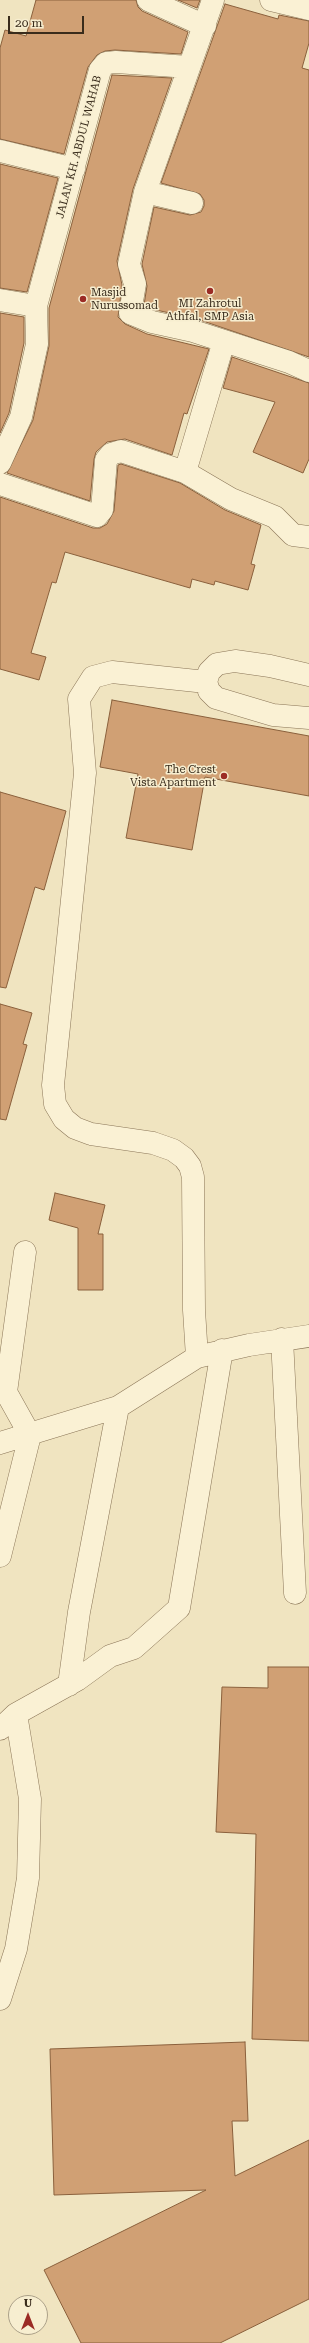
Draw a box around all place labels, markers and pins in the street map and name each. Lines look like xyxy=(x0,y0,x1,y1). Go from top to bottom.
place label: Masjid Nurussomad xyxy=(91,286,158,312)
marker: MI Zahrotul Athfal, SMP Asia xyxy=(205,286,215,296)
marker: Masjid Nurussomad xyxy=(78,294,88,304)
place label: MI Zahrotul Athfal, SMP Asia xyxy=(166,297,254,323)
place label: The Crest Vista Apartment xyxy=(130,763,216,789)
marker: The Crest Vista Apartment xyxy=(219,771,229,781)

